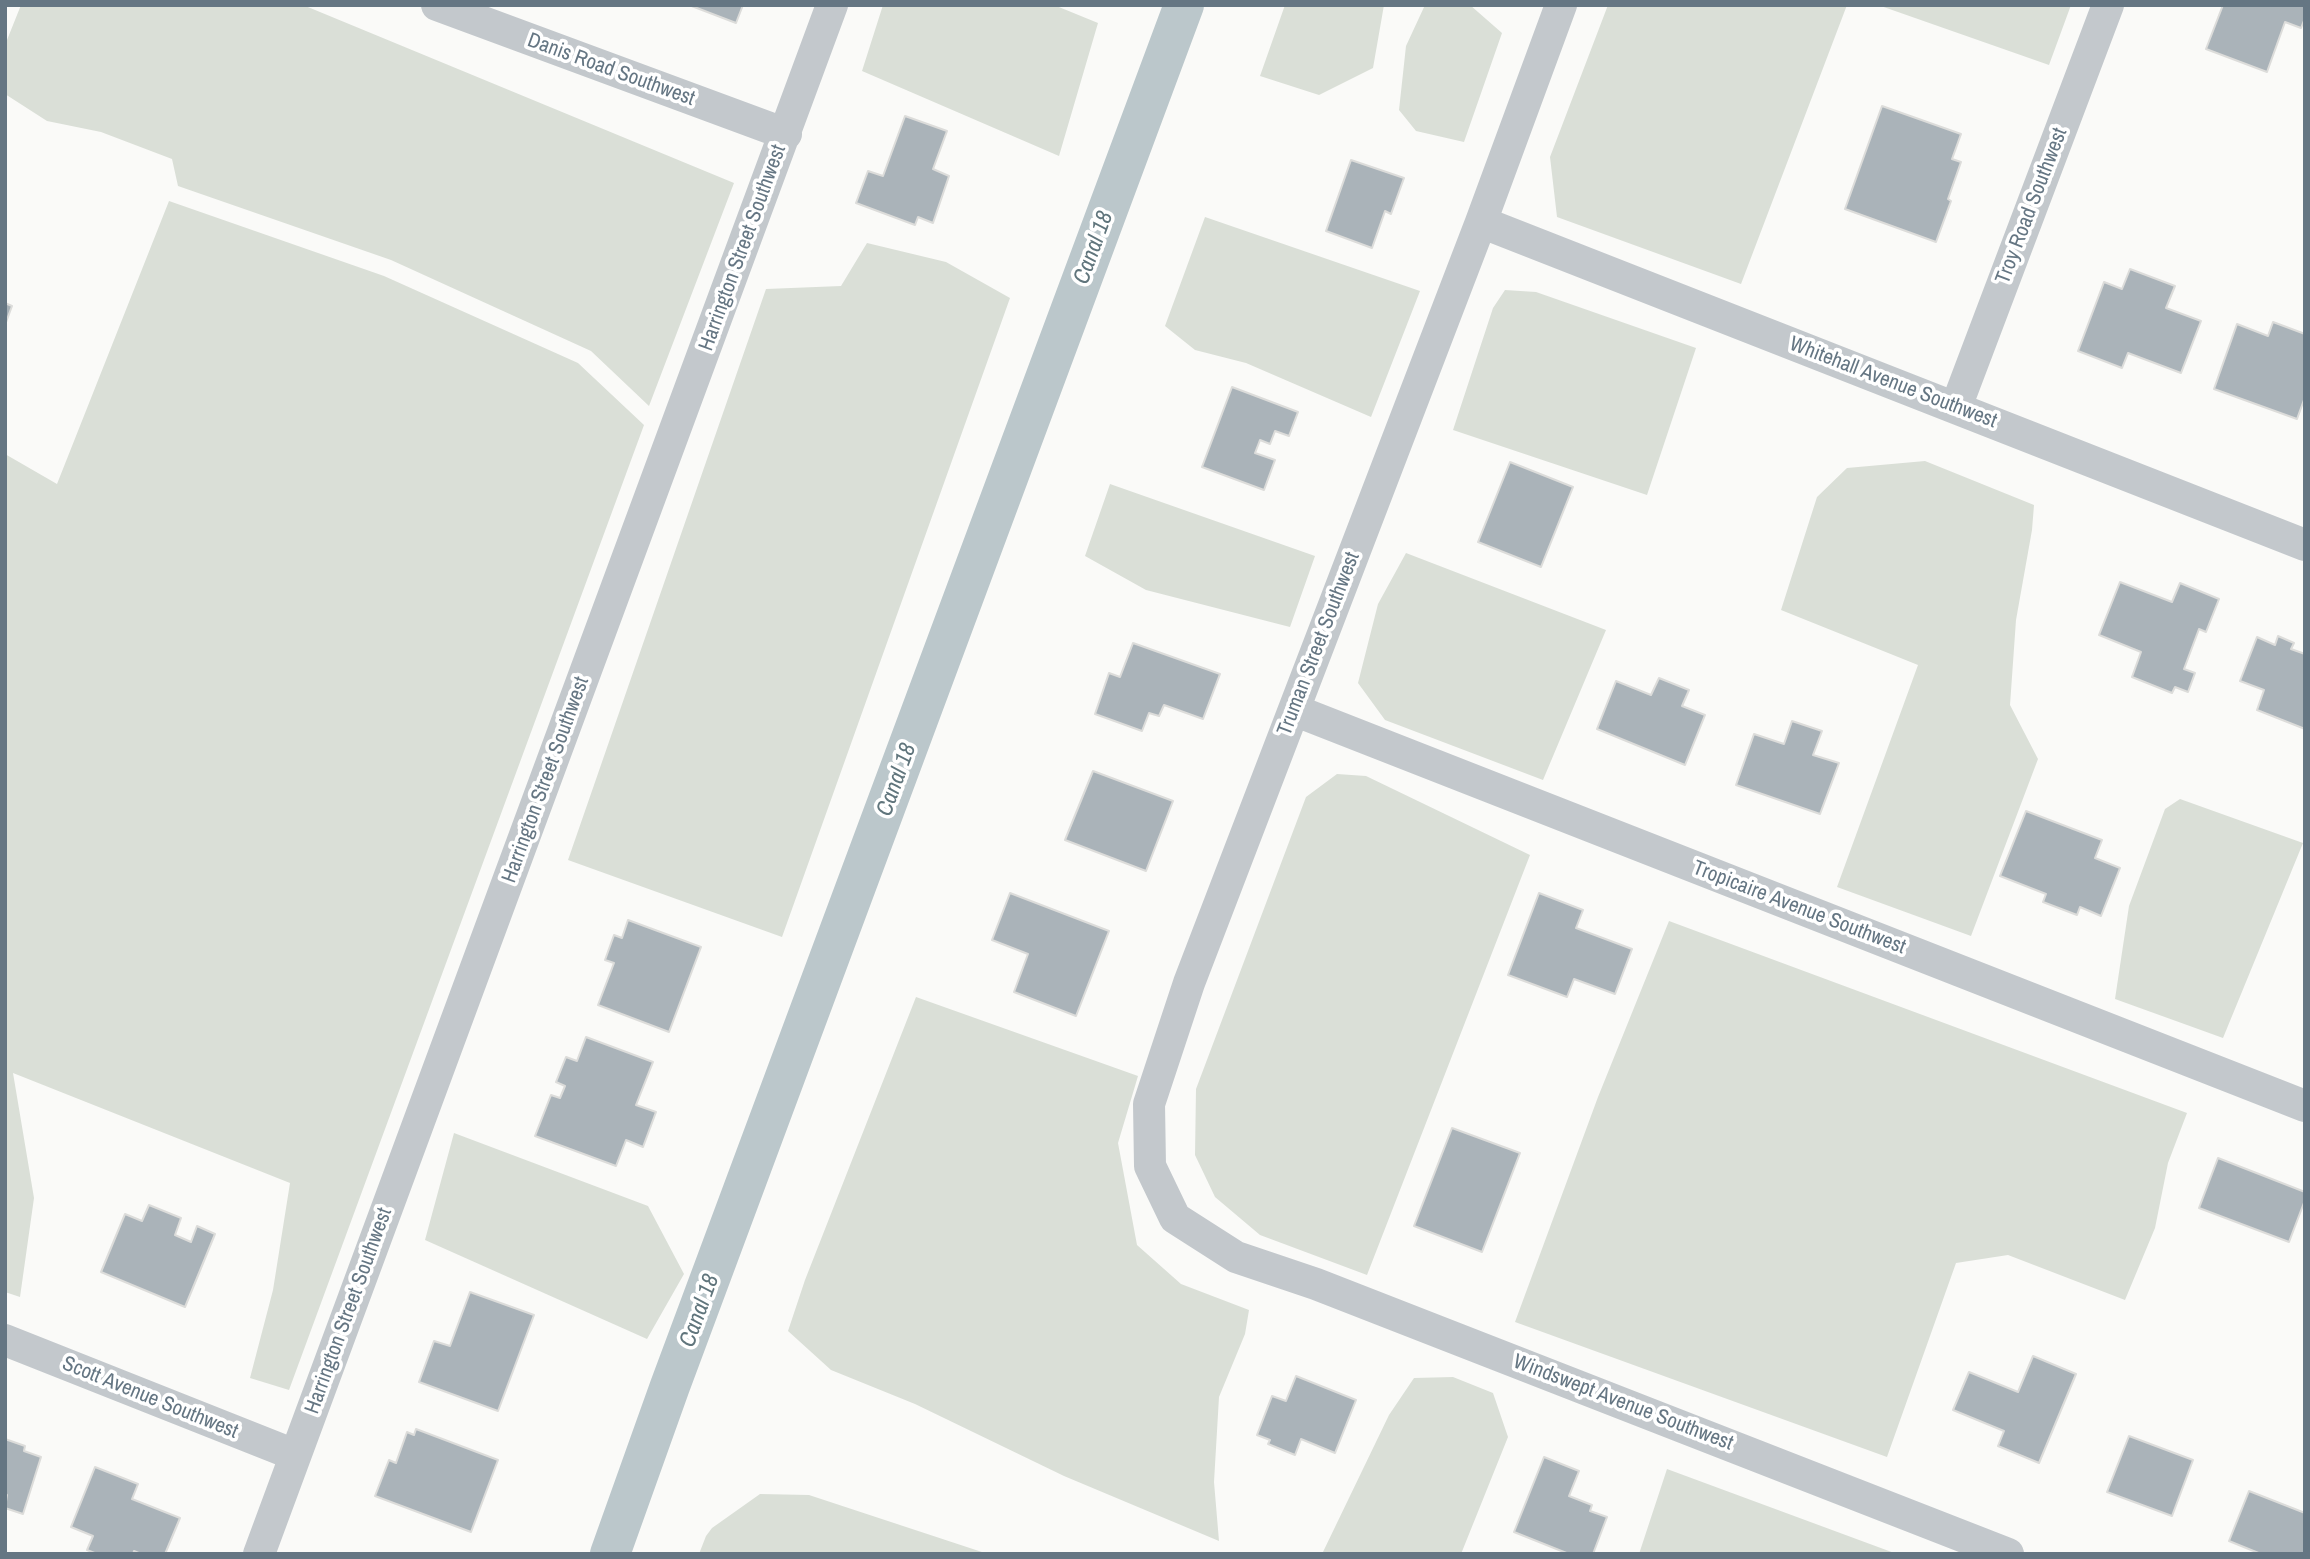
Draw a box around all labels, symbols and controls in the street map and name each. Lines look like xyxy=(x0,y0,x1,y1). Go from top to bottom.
street label: Danis Road Southwest xyxy=(524,28,698,112)
street label: Troy Road Southwest xyxy=(1991,124,2073,288)
street label: Harrington Street Southwest xyxy=(694,142,792,354)
water label: Canal 18 xyxy=(1068,208,1120,288)
street label: Whitehall Avenue Southwest xyxy=(1786,332,2000,434)
street label: Truman Street Southwest xyxy=(1272,549,1366,739)
street label: Harrington Street Southwest xyxy=(497,674,595,886)
water label: Canal 18 xyxy=(871,740,923,820)
street label: Tropicaire Avenue Southwest xyxy=(1689,856,1909,960)
street label: Harrington Street Southwest xyxy=(300,1205,398,1417)
water label: Canal 18 xyxy=(674,1271,726,1351)
street label: Windswept Avenue Southwest xyxy=(1510,1349,1736,1457)
street label: Scott Avenue Southwest xyxy=(58,1351,242,1445)

